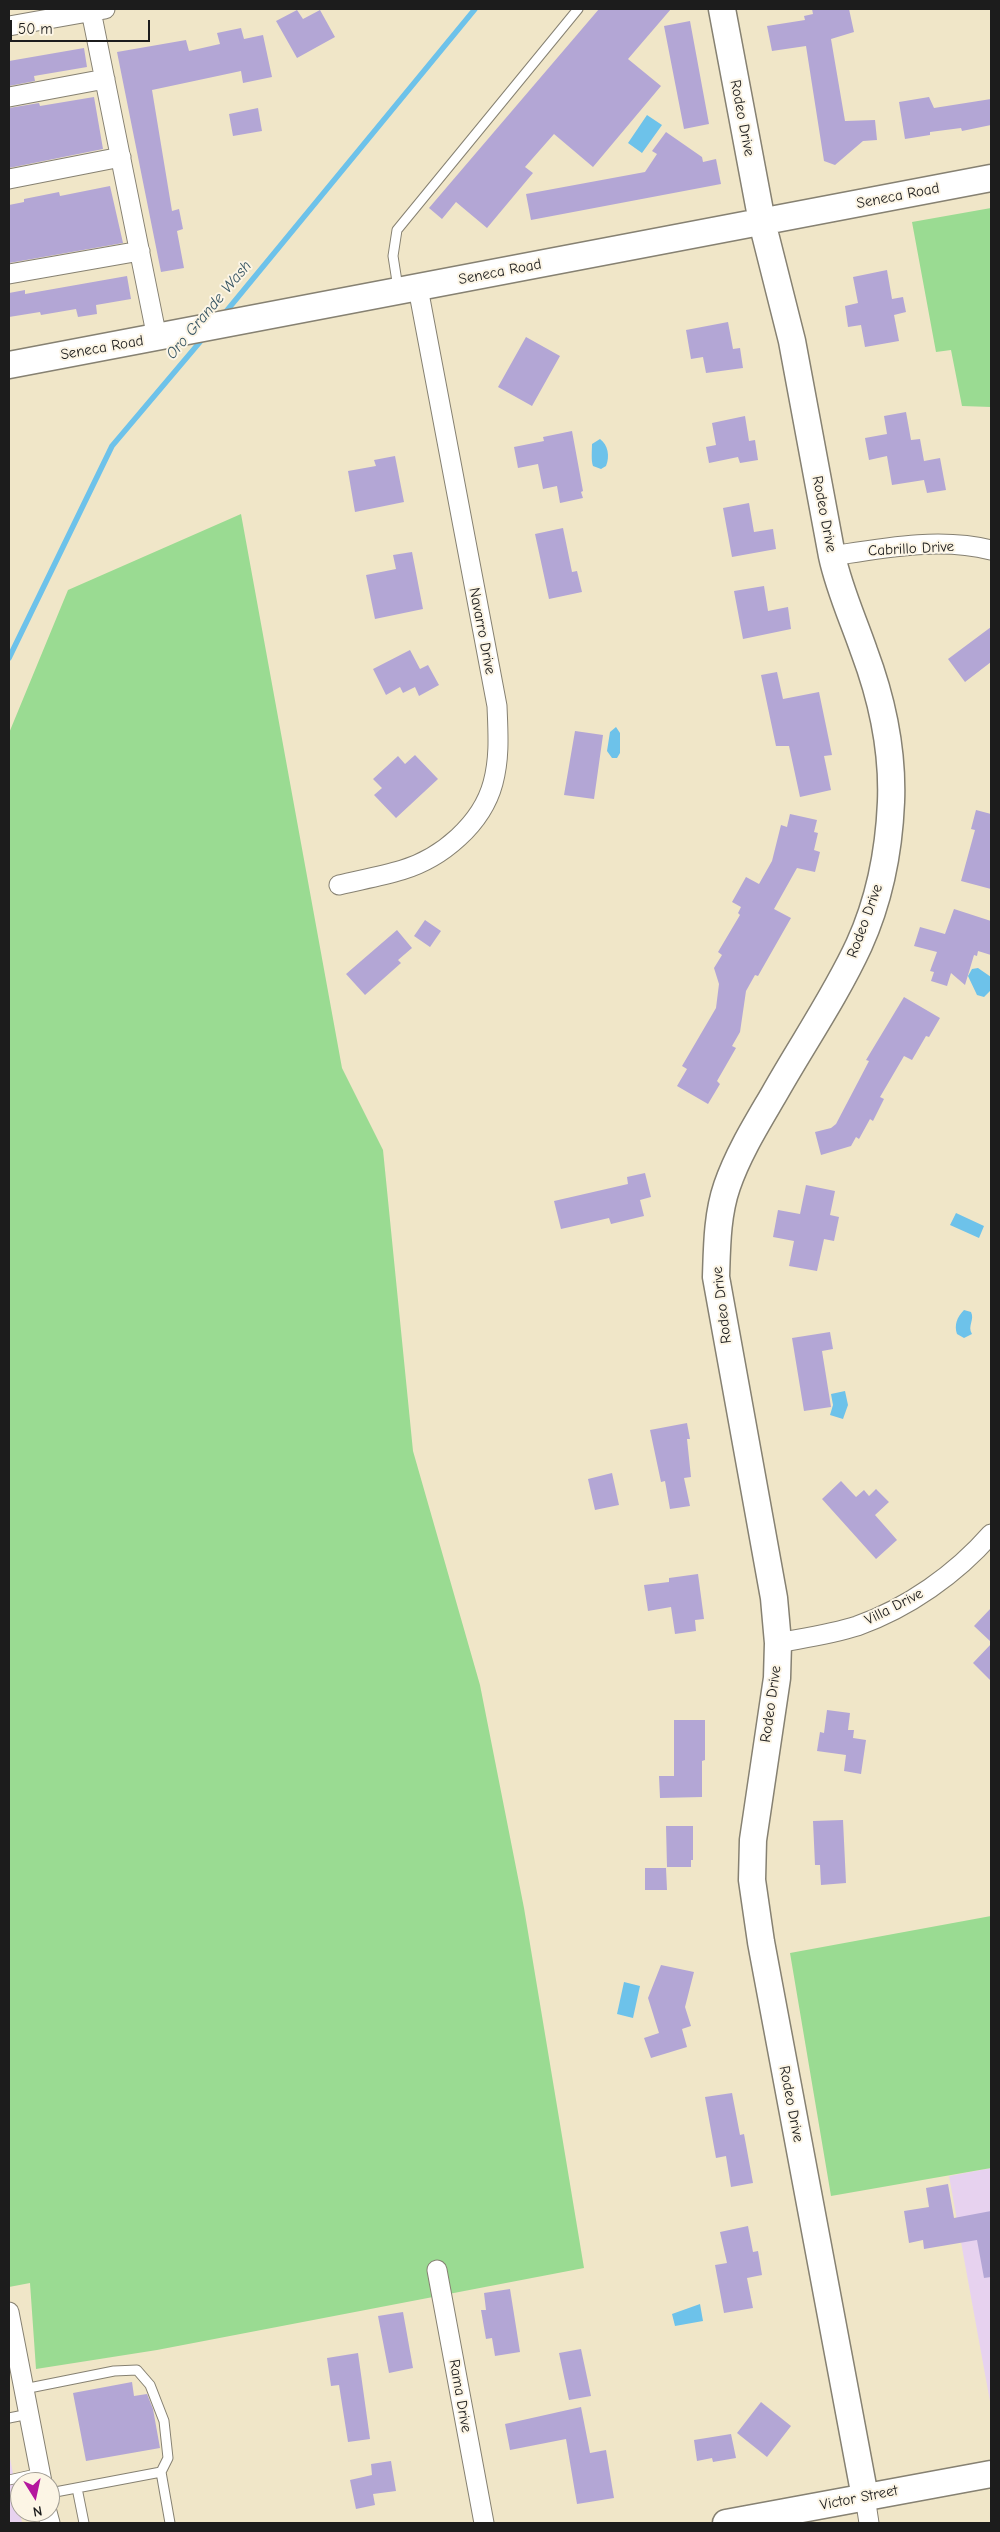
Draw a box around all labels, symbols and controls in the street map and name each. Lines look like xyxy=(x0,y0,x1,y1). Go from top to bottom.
scale bar xyxy=(12,10,152,42)
text: 50 m xyxy=(18,20,53,38)
street label: Rodeo Drive xyxy=(726,78,758,158)
street label: Seneca Road xyxy=(855,179,941,213)
street label: Seneca Road xyxy=(457,255,543,289)
water label: Oro Grande Wash xyxy=(162,257,256,363)
street label: Seneca Road xyxy=(59,332,145,364)
street label: Rodeo Drive xyxy=(808,474,840,554)
street label: Cabrillo Drive xyxy=(868,538,954,560)
street label: Navarro Drive xyxy=(465,586,499,676)
street label: Rodeo Drive xyxy=(843,882,887,960)
street label: Rodeo Drive xyxy=(708,1265,736,1345)
street label: Villa Drive xyxy=(862,1585,926,1629)
street label: Rodeo Drive xyxy=(757,1664,785,1744)
street label: Rodeo Drive xyxy=(775,2064,807,2144)
street label: Rama Drive xyxy=(445,2358,475,2434)
north arrow xyxy=(10,2472,60,2522)
street label: Victor Street xyxy=(819,2482,899,2514)
text: N xyxy=(32,2502,44,2520)

